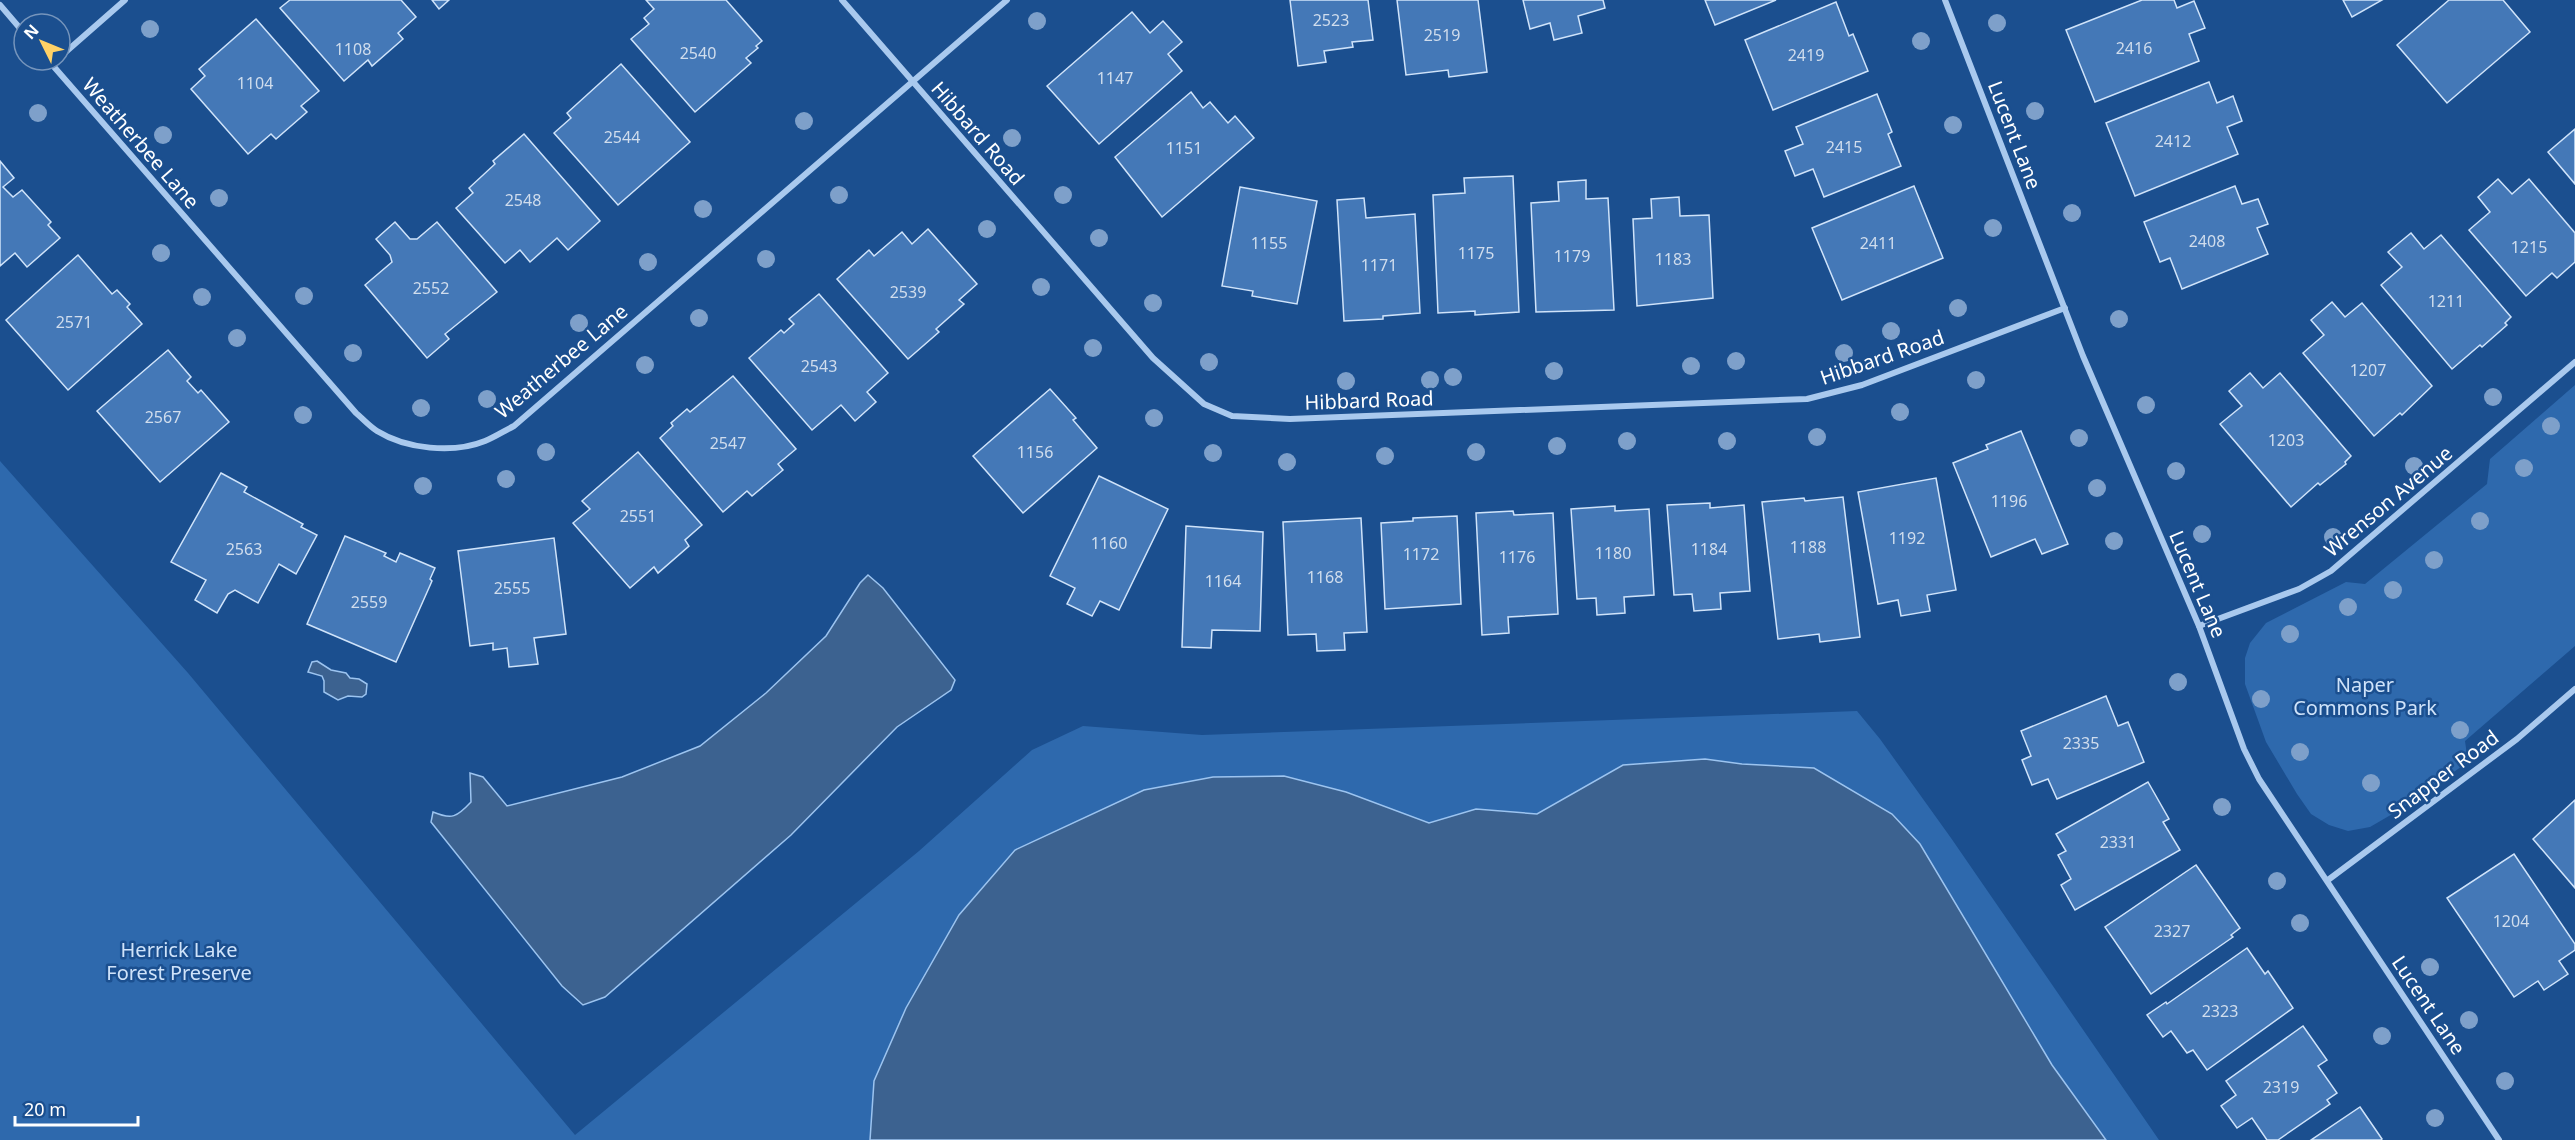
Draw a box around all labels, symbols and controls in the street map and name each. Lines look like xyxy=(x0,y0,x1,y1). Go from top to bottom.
house number: 2523 xyxy=(1313,9,1349,31)
north arrow xyxy=(12,12,72,72)
text: N xyxy=(19,20,44,44)
house number: 2519 xyxy=(1424,24,1460,46)
house number: 2416 xyxy=(2116,37,2152,59)
house number: 1108 xyxy=(335,38,371,60)
house number: 2540 xyxy=(680,42,716,64)
house number: 2419 xyxy=(1788,44,1824,66)
house number: 1147 xyxy=(1097,67,1133,89)
street label: Weatherbee Lane xyxy=(77,72,205,214)
house number: 1104 xyxy=(237,72,273,94)
street label: Hibbard Road xyxy=(925,75,1031,191)
street label: Lucent Lane xyxy=(1982,77,2048,193)
house number: 2544 xyxy=(604,126,640,148)
house number: 2412 xyxy=(2155,130,2191,152)
house number: 2415 xyxy=(1826,136,1862,158)
house number: 1151 xyxy=(1166,137,1202,159)
house number: 2548 xyxy=(505,189,541,211)
house number: 2408 xyxy=(2189,230,2225,252)
house number: 1155 xyxy=(1251,232,1287,254)
house number: 2411 xyxy=(1860,232,1896,254)
house number: 1215 xyxy=(2511,236,2547,258)
house number: 1175 xyxy=(1458,242,1494,264)
house number: 1179 xyxy=(1554,245,1590,267)
house number: 1183 xyxy=(1655,248,1691,270)
house number: 1171 xyxy=(1361,254,1397,276)
house number: 2552 xyxy=(413,277,449,299)
house number: 2539 xyxy=(890,281,926,303)
house number: 1211 xyxy=(2428,290,2464,312)
street label: Weatherbee Lane xyxy=(489,298,633,424)
house number: 2571 xyxy=(56,311,92,333)
street label: Hibbard Road xyxy=(1817,323,1947,391)
house number: 2543 xyxy=(801,355,837,377)
house number: 1207 xyxy=(2350,359,2386,381)
street label: Hibbard Road xyxy=(1304,384,1434,416)
house number: 2567 xyxy=(145,406,181,428)
house number: 1203 xyxy=(2268,429,2304,451)
house number: 2547 xyxy=(710,432,746,454)
street label: Wrenson Avenue xyxy=(2318,439,2458,563)
house number: 1156 xyxy=(1017,441,1053,463)
house number: 1196 xyxy=(1991,490,2027,512)
house number: 2551 xyxy=(620,505,656,527)
street label: Lucent Lane xyxy=(2163,526,2233,642)
house number: 1192 xyxy=(1889,527,1925,549)
house number: 1160 xyxy=(1091,532,1127,554)
house number: 1188 xyxy=(1790,536,1826,558)
house number: 2563 xyxy=(226,538,262,560)
house number: 1184 xyxy=(1691,538,1727,560)
house number: 1180 xyxy=(1595,542,1631,564)
house number: 1172 xyxy=(1403,543,1439,565)
house number: 1176 xyxy=(1499,546,1535,568)
house number: 1168 xyxy=(1307,566,1343,588)
house number: 1164 xyxy=(1205,570,1241,592)
house number: 2555 xyxy=(494,577,530,599)
house number: 2559 xyxy=(351,591,387,613)
park label: Naper Commons Park xyxy=(2293,671,2437,721)
street label: Snapper Road xyxy=(2382,724,2504,824)
house number: 2335 xyxy=(2063,732,2099,754)
house number: 2331 xyxy=(2100,831,2136,853)
house number: 1204 xyxy=(2493,910,2529,932)
house number: 2327 xyxy=(2154,920,2190,942)
park label: Herrick Lake Forest Preserve xyxy=(106,936,252,986)
street label: Lucent Lane xyxy=(2386,950,2472,1060)
house number: 2323 xyxy=(2202,1000,2238,1022)
house number: 2319 xyxy=(2263,1076,2299,1098)
scale bar xyxy=(15,1089,138,1127)
text: 20 m xyxy=(24,1097,66,1121)

